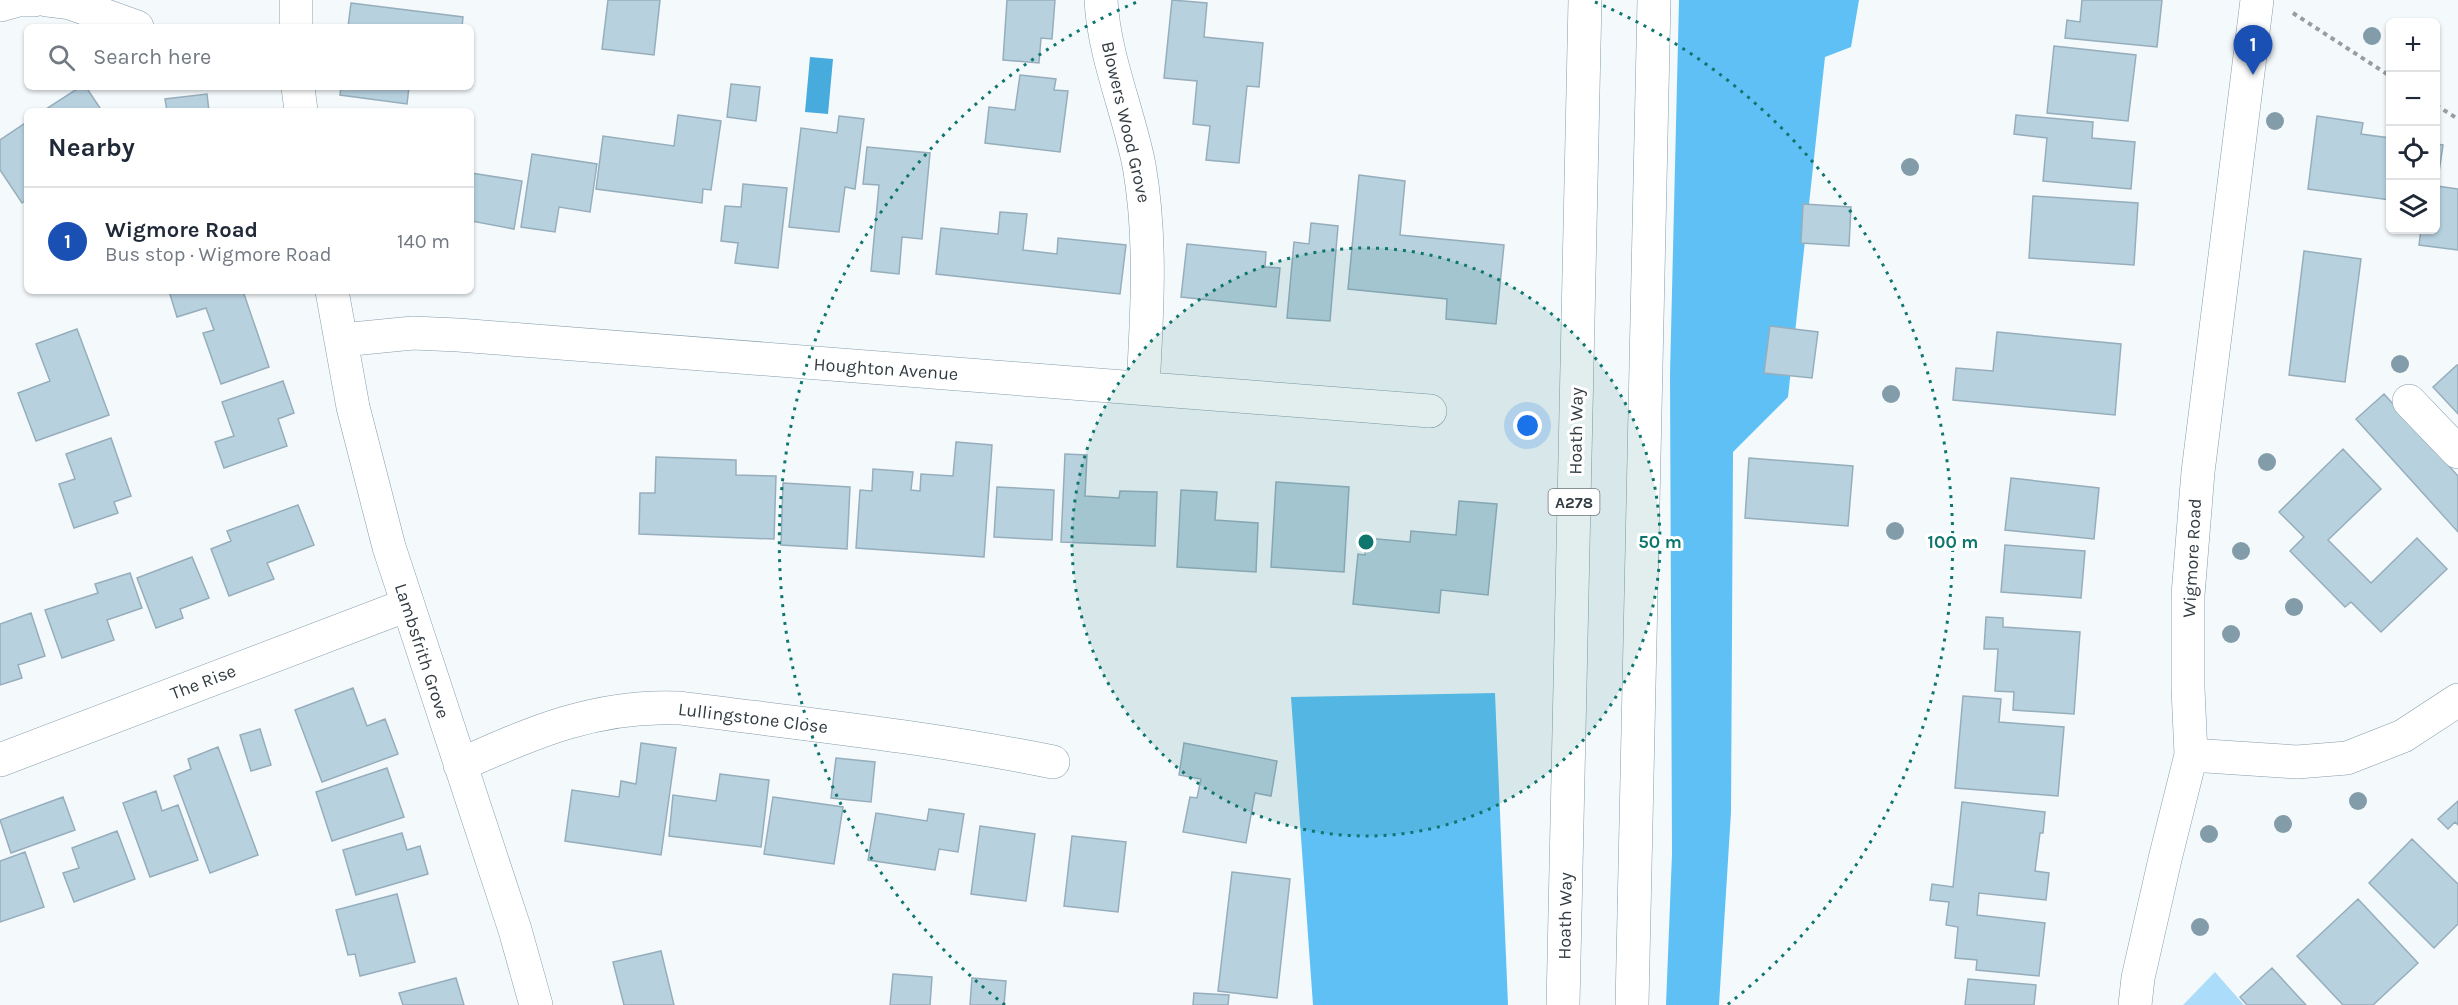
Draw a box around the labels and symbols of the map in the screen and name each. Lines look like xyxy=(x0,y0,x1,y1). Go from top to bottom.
pin: 1 xyxy=(2234,26,2272,75)
street label: Blowers Wood Grove xyxy=(1097,39,1155,205)
street label: Houghton Avenue xyxy=(813,353,959,385)
street label: Hoath Way xyxy=(1564,386,1588,475)
your location xyxy=(1513,411,1542,440)
road number: A278 xyxy=(1548,489,1600,515)
street label: Wigmore Road xyxy=(2178,498,2206,618)
text: 50 m xyxy=(1638,531,1682,553)
text: 100 m xyxy=(1928,531,1978,553)
centre of rings xyxy=(1356,532,1376,552)
street label: Lambsfrith Grove xyxy=(390,581,454,721)
street label: The Rise xyxy=(167,659,239,705)
street label: Lullingstone Close xyxy=(677,698,829,738)
street label: Hoath Way xyxy=(1553,871,1577,960)

